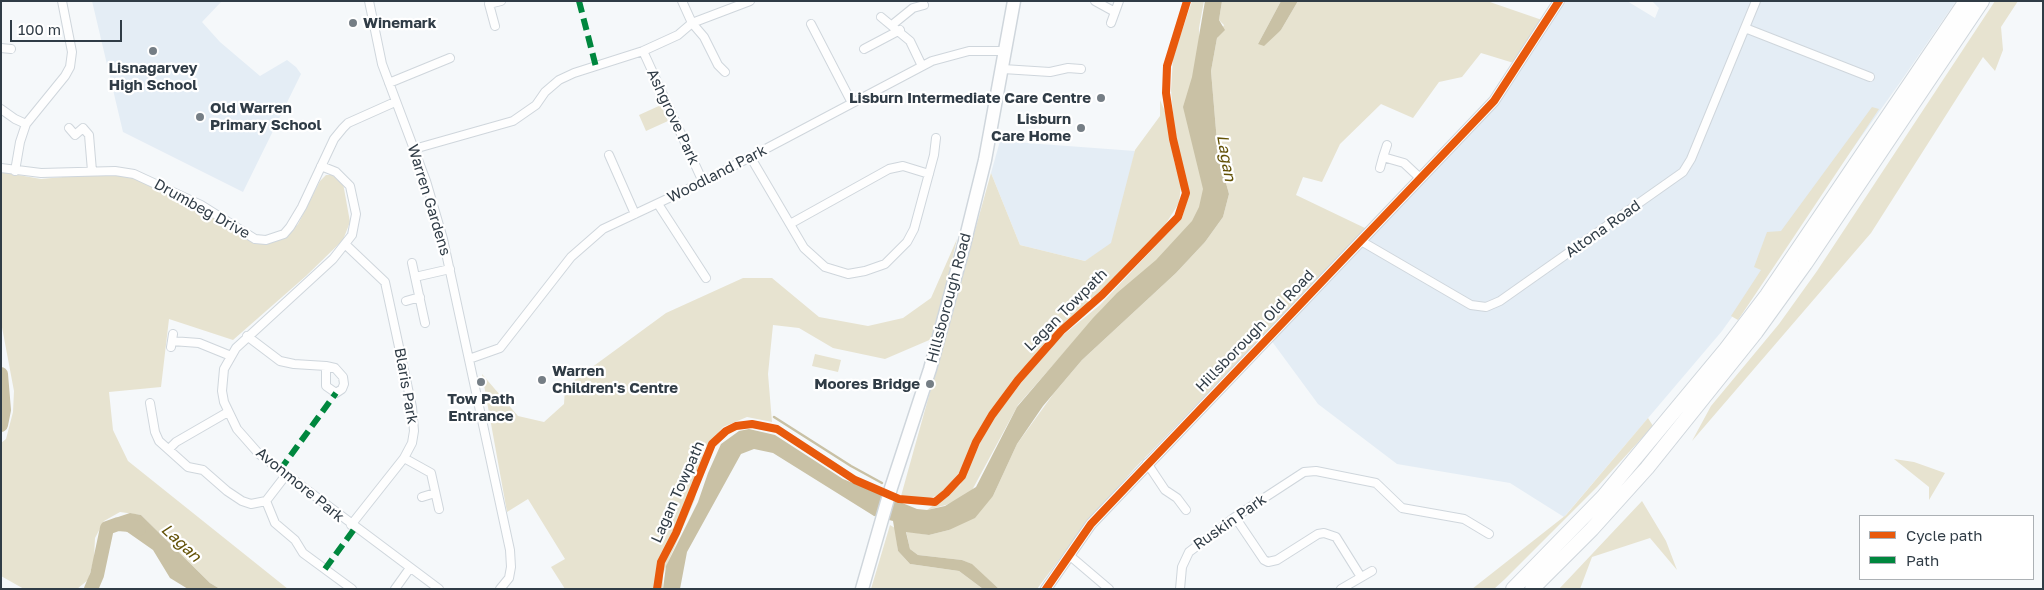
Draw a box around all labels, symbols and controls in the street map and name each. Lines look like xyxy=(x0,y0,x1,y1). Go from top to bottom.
scale bar xyxy=(12,10,125,42)
place label: Winemark xyxy=(363,14,436,32)
marker: Winemark xyxy=(347,17,359,29)
text: 100 m xyxy=(18,20,61,38)
marker: Lisnagarvey High School xyxy=(147,45,159,57)
place label: Lisnagarvey High School xyxy=(108,59,198,94)
street label: Ashgrove Park xyxy=(643,66,703,168)
place label: Lisburn Intermediate Care Centre xyxy=(849,89,1091,107)
marker: Lisburn Intermediate Care Centre xyxy=(1095,92,1107,104)
place label: Old Warren Primary School xyxy=(210,99,322,134)
place label: Lisburn Care Home xyxy=(991,110,1071,145)
marker: Old Warren Primary School xyxy=(194,111,206,123)
marker: Lisburn Care Home xyxy=(1075,122,1087,134)
water label: Lagan xyxy=(1212,133,1240,183)
street label: Woodland Park xyxy=(664,141,770,207)
street label: Warren Gardens xyxy=(404,142,454,258)
street label: Drumbeg Drive xyxy=(151,175,253,243)
street label: Altona Road xyxy=(1562,197,1644,261)
street label: Hillsborough Road xyxy=(923,231,975,365)
street label: Lagan Towpath xyxy=(1021,265,1111,355)
street label: Hillsborough Old Road xyxy=(1192,266,1318,396)
street label: Blaris Park xyxy=(390,346,422,426)
place label: Warren Children's Centre xyxy=(552,362,678,397)
marker: Warren Children's Centre xyxy=(536,374,548,386)
place label: Moores Bridge xyxy=(814,375,920,393)
marker: Tow Path Entrance xyxy=(475,376,487,388)
marker: Moores Bridge xyxy=(924,378,936,390)
place label: Tow Path Entrance xyxy=(447,390,515,425)
street label: Lagan Towpath xyxy=(647,438,709,546)
street label: Avonmore Park xyxy=(252,444,348,526)
street label: Ruskin Park xyxy=(1190,490,1270,554)
legend xyxy=(1859,515,2034,580)
water label: Lagan xyxy=(157,520,205,566)
text: Cycle path xyxy=(1906,526,1982,544)
text: Path xyxy=(1906,551,1939,569)

